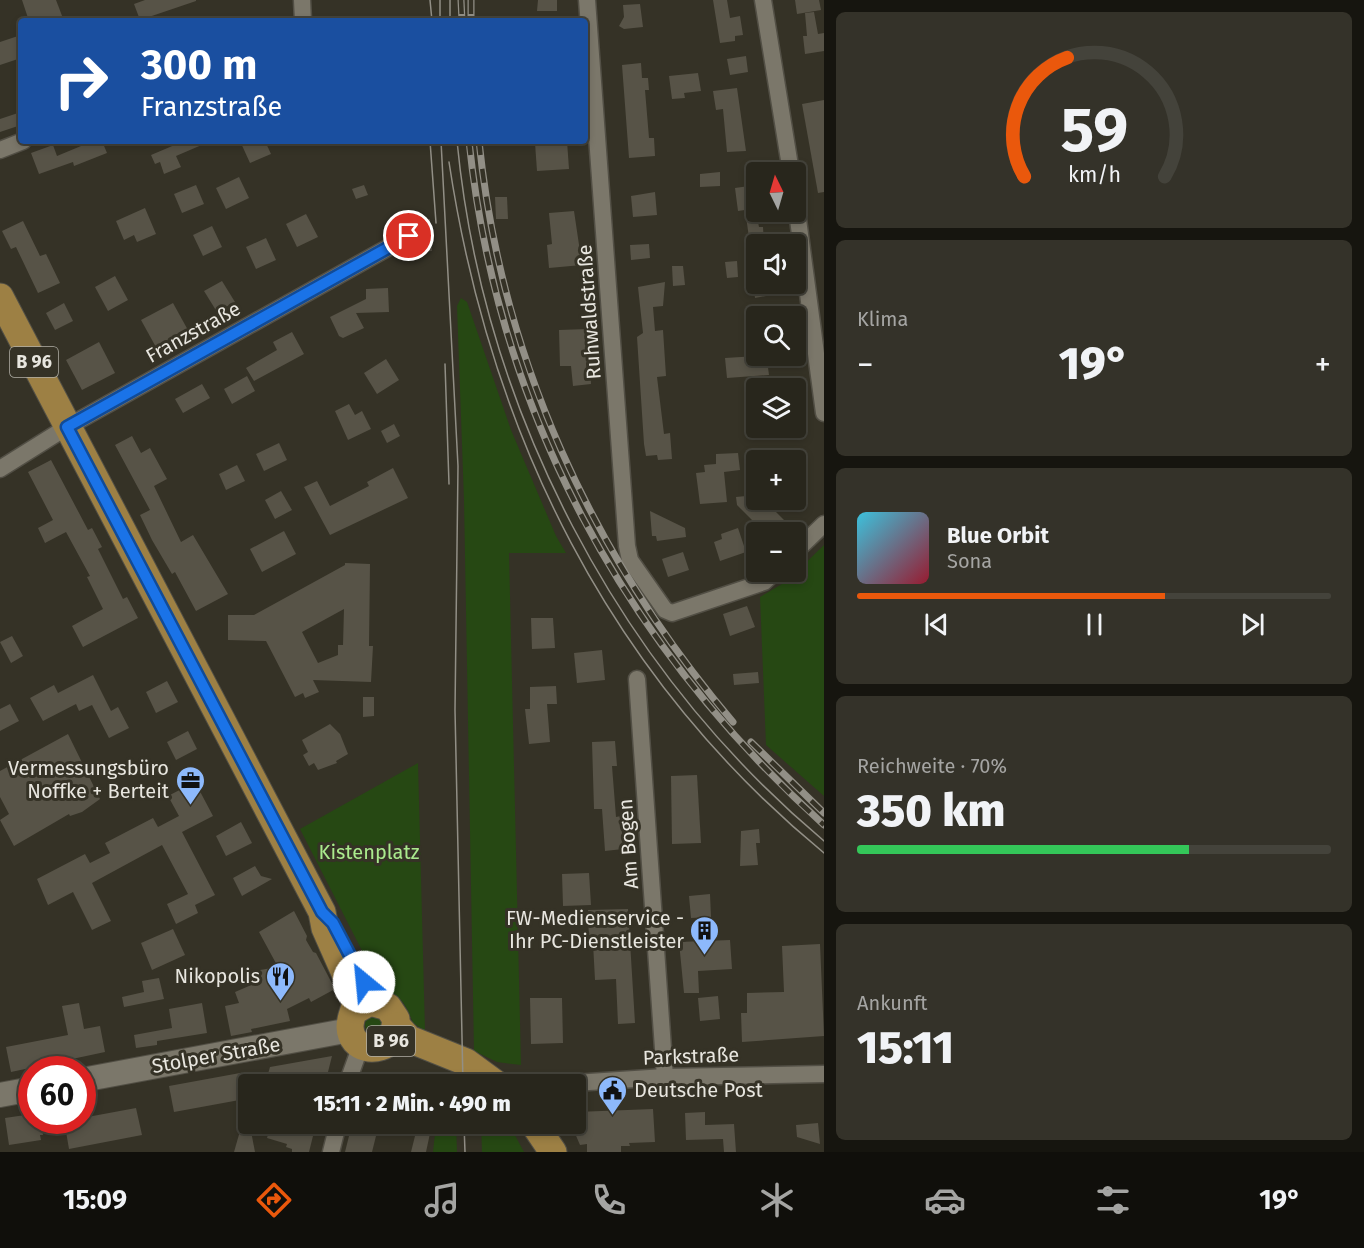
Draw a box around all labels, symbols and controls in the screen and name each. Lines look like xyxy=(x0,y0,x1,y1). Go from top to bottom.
text: 300 m xyxy=(141,40,257,90)
icon: right xyxy=(42,42,120,120)
text: Franzstraße xyxy=(141,91,282,123)
text: 59 xyxy=(1060,93,1128,168)
north arrow xyxy=(746,162,806,222)
map controls xyxy=(746,162,806,582)
text: km/h xyxy=(1067,162,1121,188)
pin xyxy=(383,210,434,261)
icon: arrive xyxy=(392,219,425,252)
button: sound xyxy=(746,234,806,294)
street label: Ruhwaldstraße xyxy=(572,244,606,380)
street label: Franzstraße xyxy=(141,296,245,368)
button: search xyxy=(746,306,806,366)
text: Klima xyxy=(857,307,908,331)
text: 19° xyxy=(1059,337,1129,391)
text: − xyxy=(857,345,874,385)
text: + xyxy=(1315,345,1331,385)
road number: B 96 xyxy=(10,347,58,377)
button: layers xyxy=(746,378,806,438)
button: + xyxy=(746,450,806,510)
button: − xyxy=(746,522,806,582)
text: Blue Orbit xyxy=(947,522,1049,549)
text: Sona xyxy=(947,549,992,573)
icon: previous xyxy=(920,608,953,641)
icon: pause xyxy=(1078,608,1111,641)
icon: next xyxy=(1236,608,1269,641)
text: Reichweite · 70% xyxy=(857,754,1007,778)
place label: Vermessungsbüro Noffke + Berteit xyxy=(8,756,170,803)
office icon: Vermessungsbüro Noffke + Berteit xyxy=(174,764,206,806)
text: 350 km xyxy=(857,784,1005,838)
street label: Am Bogen xyxy=(613,798,643,890)
park label: Kistenplatz xyxy=(319,840,420,864)
place label: FW-Medienservice - Ihr PC-Dienstleister xyxy=(506,906,684,953)
building icon: FW-Medienservice - Ihr PC-Dienstleister xyxy=(689,914,721,956)
position arrow xyxy=(332,950,396,1014)
restaurant icon: Nikopolis xyxy=(265,960,297,1002)
place label: Nikopolis xyxy=(175,964,260,988)
text: Ankunft xyxy=(857,991,928,1015)
text: 15:11 xyxy=(857,1021,954,1075)
road number: B 96 xyxy=(367,1026,415,1056)
street label: Stolper Straße xyxy=(150,1032,282,1078)
street label: Parkstraße xyxy=(642,1042,740,1070)
speed limit sign: 60 xyxy=(18,1056,96,1134)
public building icon: Deutsche Post xyxy=(597,1074,629,1116)
place label: Deutsche Post xyxy=(634,1078,763,1102)
text: 15:11 · 2 Min. · 490 m xyxy=(313,1090,511,1117)
icon: directions xyxy=(253,1179,295,1221)
icon: music xyxy=(421,1179,463,1221)
icon: phone xyxy=(588,1179,630,1221)
icon: climate xyxy=(756,1179,798,1221)
icon: car xyxy=(924,1179,966,1221)
icon: filters xyxy=(1092,1179,1134,1221)
text: 15:09 xyxy=(63,1184,127,1216)
text: 19° xyxy=(1259,1184,1301,1216)

